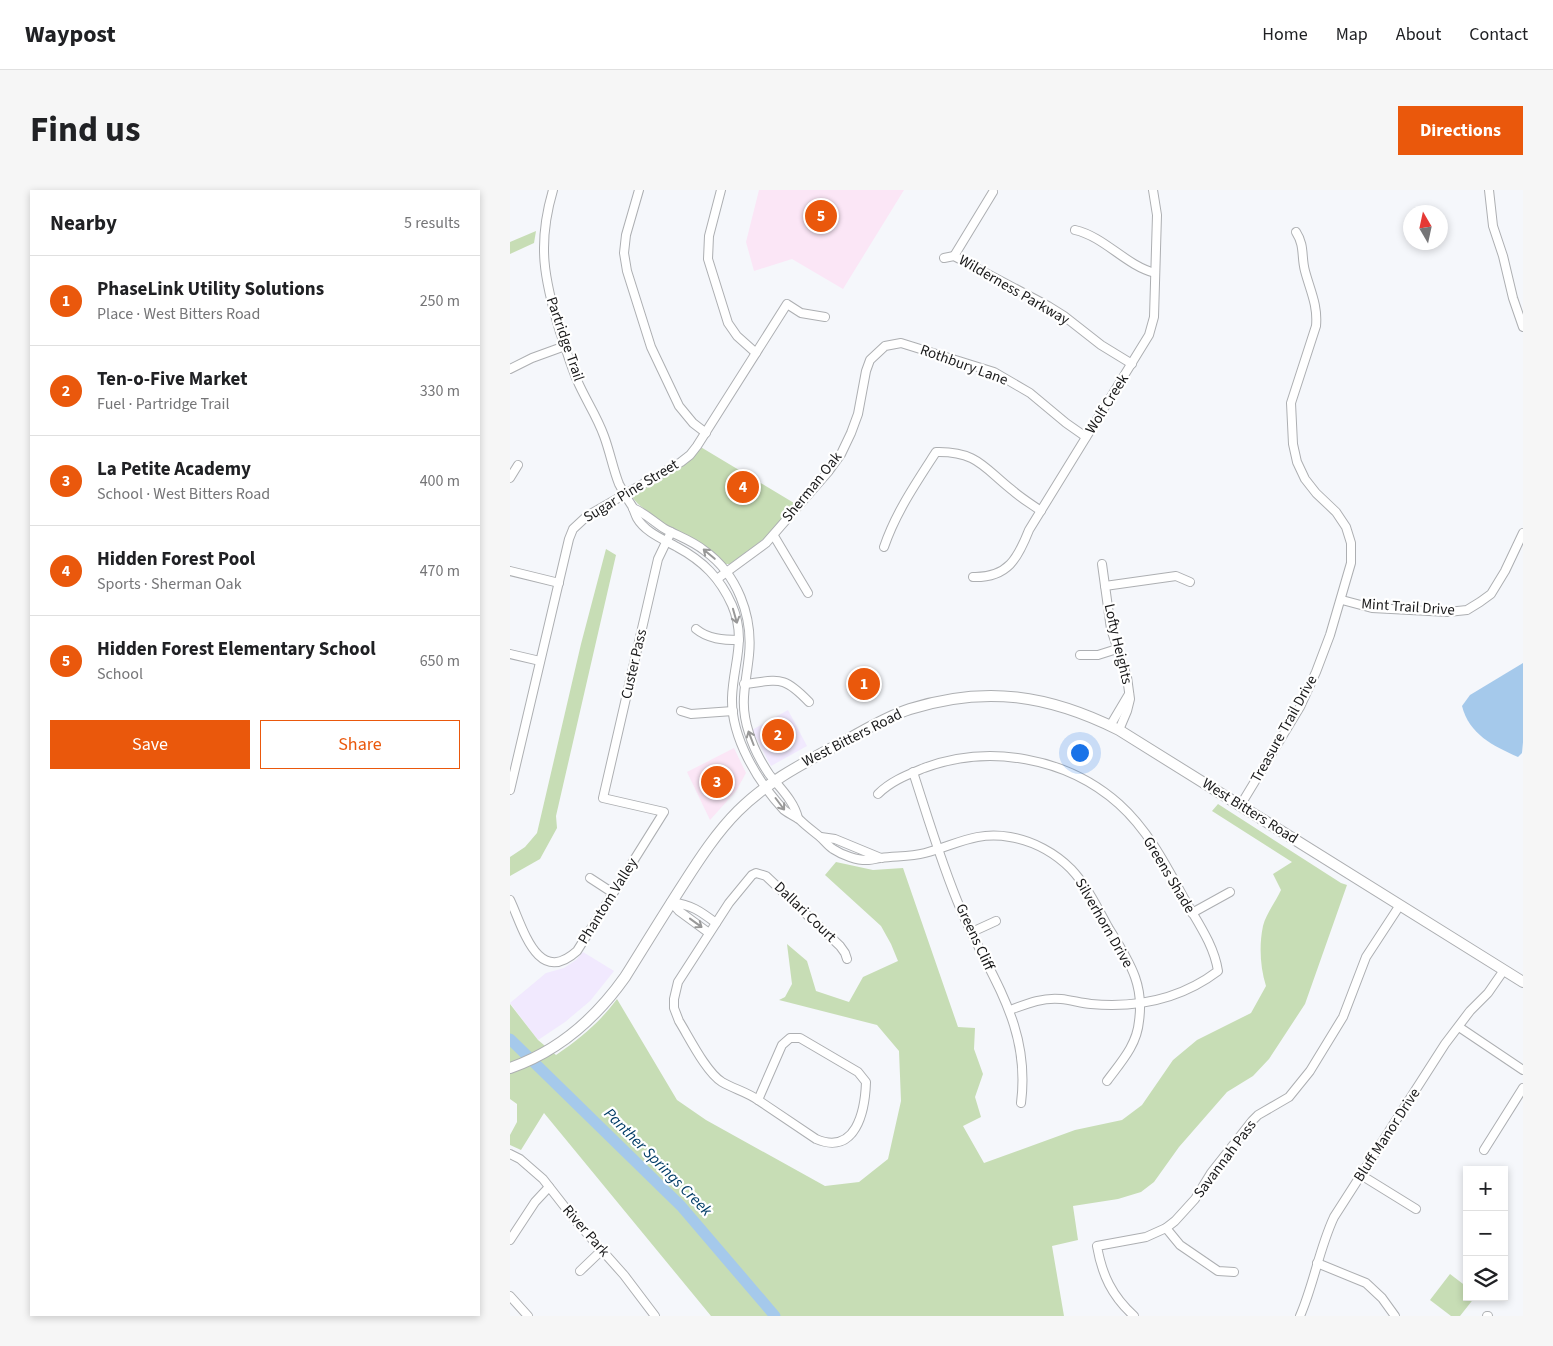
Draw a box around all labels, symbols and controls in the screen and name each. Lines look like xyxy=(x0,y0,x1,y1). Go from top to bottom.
text: Waypost xyxy=(25,17,116,52)
text: Home xyxy=(1262,22,1308,47)
text: Map xyxy=(1336,22,1368,47)
text: About xyxy=(1396,22,1441,47)
text: Contact xyxy=(1469,22,1528,47)
text: Find us xyxy=(30,105,140,155)
button: Directions xyxy=(1398,106,1523,155)
pin: 5 xyxy=(805,197,837,235)
north arrow xyxy=(1403,205,1448,250)
text: Nearby xyxy=(50,208,117,238)
text: 5 results xyxy=(404,212,460,234)
street label: Wilderness Parkway xyxy=(955,250,1073,330)
text: PhaseLink Utility Solutions xyxy=(97,276,324,303)
text: 1 xyxy=(62,290,70,312)
text: 250 m xyxy=(420,290,460,312)
street label: Partridge Trail xyxy=(541,294,589,384)
text: Place · West Bitters Road xyxy=(97,303,260,325)
street label: Rothbury Lane xyxy=(917,339,1011,391)
text: Ten-o-Five Market xyxy=(97,366,248,393)
street label: Wolf Creek xyxy=(1080,370,1134,438)
text: 2 xyxy=(62,380,70,402)
text: 330 m xyxy=(420,380,460,402)
text: Fuel · Partridge Trail xyxy=(97,393,230,415)
street label: Sherman Oak xyxy=(777,447,847,527)
street label: Sugar Pine Street xyxy=(579,454,683,528)
text: La Petite Academy xyxy=(97,456,251,483)
pin: 4 xyxy=(727,468,759,506)
text: 3 xyxy=(62,470,70,492)
text: 400 m xyxy=(420,470,460,492)
text: School · West Bitters Road xyxy=(97,483,270,505)
text: Hidden Forest Pool xyxy=(97,546,255,573)
one-way arrow xyxy=(703,549,716,560)
text: 4 xyxy=(62,560,70,582)
text: 470 m xyxy=(420,560,460,582)
text: Sports · Sherman Oak xyxy=(97,573,242,595)
street label: Mint Trail Drive xyxy=(1361,593,1455,621)
street label: Lofty Heights xyxy=(1099,602,1137,686)
one-way arrow xyxy=(731,607,741,623)
street label: Custer Pass xyxy=(616,627,652,701)
text: Hidden Forest Elementary School xyxy=(97,636,376,663)
text: 5 xyxy=(62,650,70,672)
text: 650 m xyxy=(420,650,460,672)
text: School xyxy=(97,663,143,685)
pin: 1 xyxy=(848,665,880,703)
street label: Treasure Trail Drive xyxy=(1246,671,1322,787)
street label: West Bitters Road xyxy=(798,704,906,772)
pin: 2 xyxy=(762,716,794,754)
button: Save xyxy=(50,720,250,769)
button: Share xyxy=(260,720,460,769)
one-way arrow xyxy=(746,731,755,746)
your location xyxy=(1067,740,1093,766)
pin: 3 xyxy=(701,763,733,801)
street label: West Bitters Road xyxy=(1198,773,1302,849)
one-way arrow xyxy=(775,797,786,810)
street label: Greens Shade xyxy=(1138,833,1200,917)
street label: Phantom Valley xyxy=(573,854,643,948)
street label: Silverhorn Drive xyxy=(1070,874,1138,972)
street label: Dallari Court xyxy=(769,877,841,947)
street label: Greens Cliff xyxy=(950,900,1000,975)
one-way arrow xyxy=(689,918,703,928)
street label: Bluff Manor Drive xyxy=(1349,1084,1425,1186)
water label: Panther Springs Creek xyxy=(599,1103,717,1221)
street label: Savannah Pass xyxy=(1189,1116,1261,1202)
map controls xyxy=(1463,1166,1508,1301)
button: + xyxy=(1463,1166,1508,1211)
street label: River Park xyxy=(557,1200,615,1262)
button: − xyxy=(1463,1211,1508,1256)
button: layers xyxy=(1463,1256,1508,1301)

